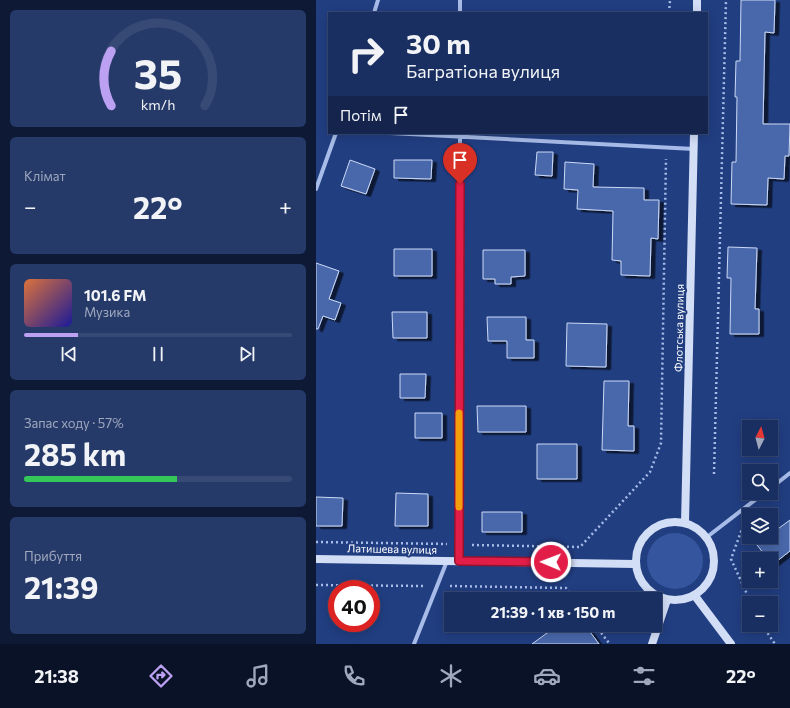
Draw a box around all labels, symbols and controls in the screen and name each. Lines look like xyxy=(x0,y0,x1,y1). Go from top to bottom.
text: 30 m xyxy=(406,26,471,60)
icon: right xyxy=(340,28,392,80)
text: 35 xyxy=(134,47,182,98)
text: Багратіона вулиця xyxy=(406,60,560,82)
text: km/h xyxy=(141,95,175,113)
icon: arrive xyxy=(390,104,412,126)
text: Потім xyxy=(340,106,382,124)
pin xyxy=(443,143,477,184)
icon: arrive xyxy=(449,149,471,171)
text: Клімат xyxy=(24,168,66,184)
text: 22° xyxy=(133,188,183,225)
text: − xyxy=(24,193,37,220)
text: + xyxy=(279,193,292,220)
street label: Флотська вулиця xyxy=(671,284,686,372)
text: 101.6 FM xyxy=(84,286,147,304)
text: Музика xyxy=(84,304,130,320)
icon: previous xyxy=(58,343,80,365)
icon: pause xyxy=(147,343,169,365)
icon: next xyxy=(236,343,258,365)
text: Запас ходу · 57% xyxy=(24,415,124,431)
north arrow xyxy=(742,420,778,456)
map controls xyxy=(742,420,778,632)
text: 285 km xyxy=(24,435,126,472)
button: search xyxy=(742,464,778,500)
button: layers xyxy=(742,508,778,544)
street label: Латишева вулиця xyxy=(347,541,437,556)
position arrow xyxy=(530,541,572,583)
text: Прибуття xyxy=(24,548,82,564)
button: + xyxy=(742,552,778,588)
text: 21:39 xyxy=(24,568,99,605)
speed limit sign: 40 xyxy=(328,580,380,632)
button: − xyxy=(742,596,778,632)
text: 21:39 · 1 хв · 150 m xyxy=(491,603,615,621)
icon: directions xyxy=(147,662,175,690)
icon: music xyxy=(244,662,272,690)
icon: phone xyxy=(340,662,368,690)
icon: climate xyxy=(437,662,465,690)
icon: car xyxy=(533,662,561,690)
icon: filters xyxy=(630,662,658,690)
text: 21:38 xyxy=(34,665,79,687)
text: 22° xyxy=(726,665,756,687)

